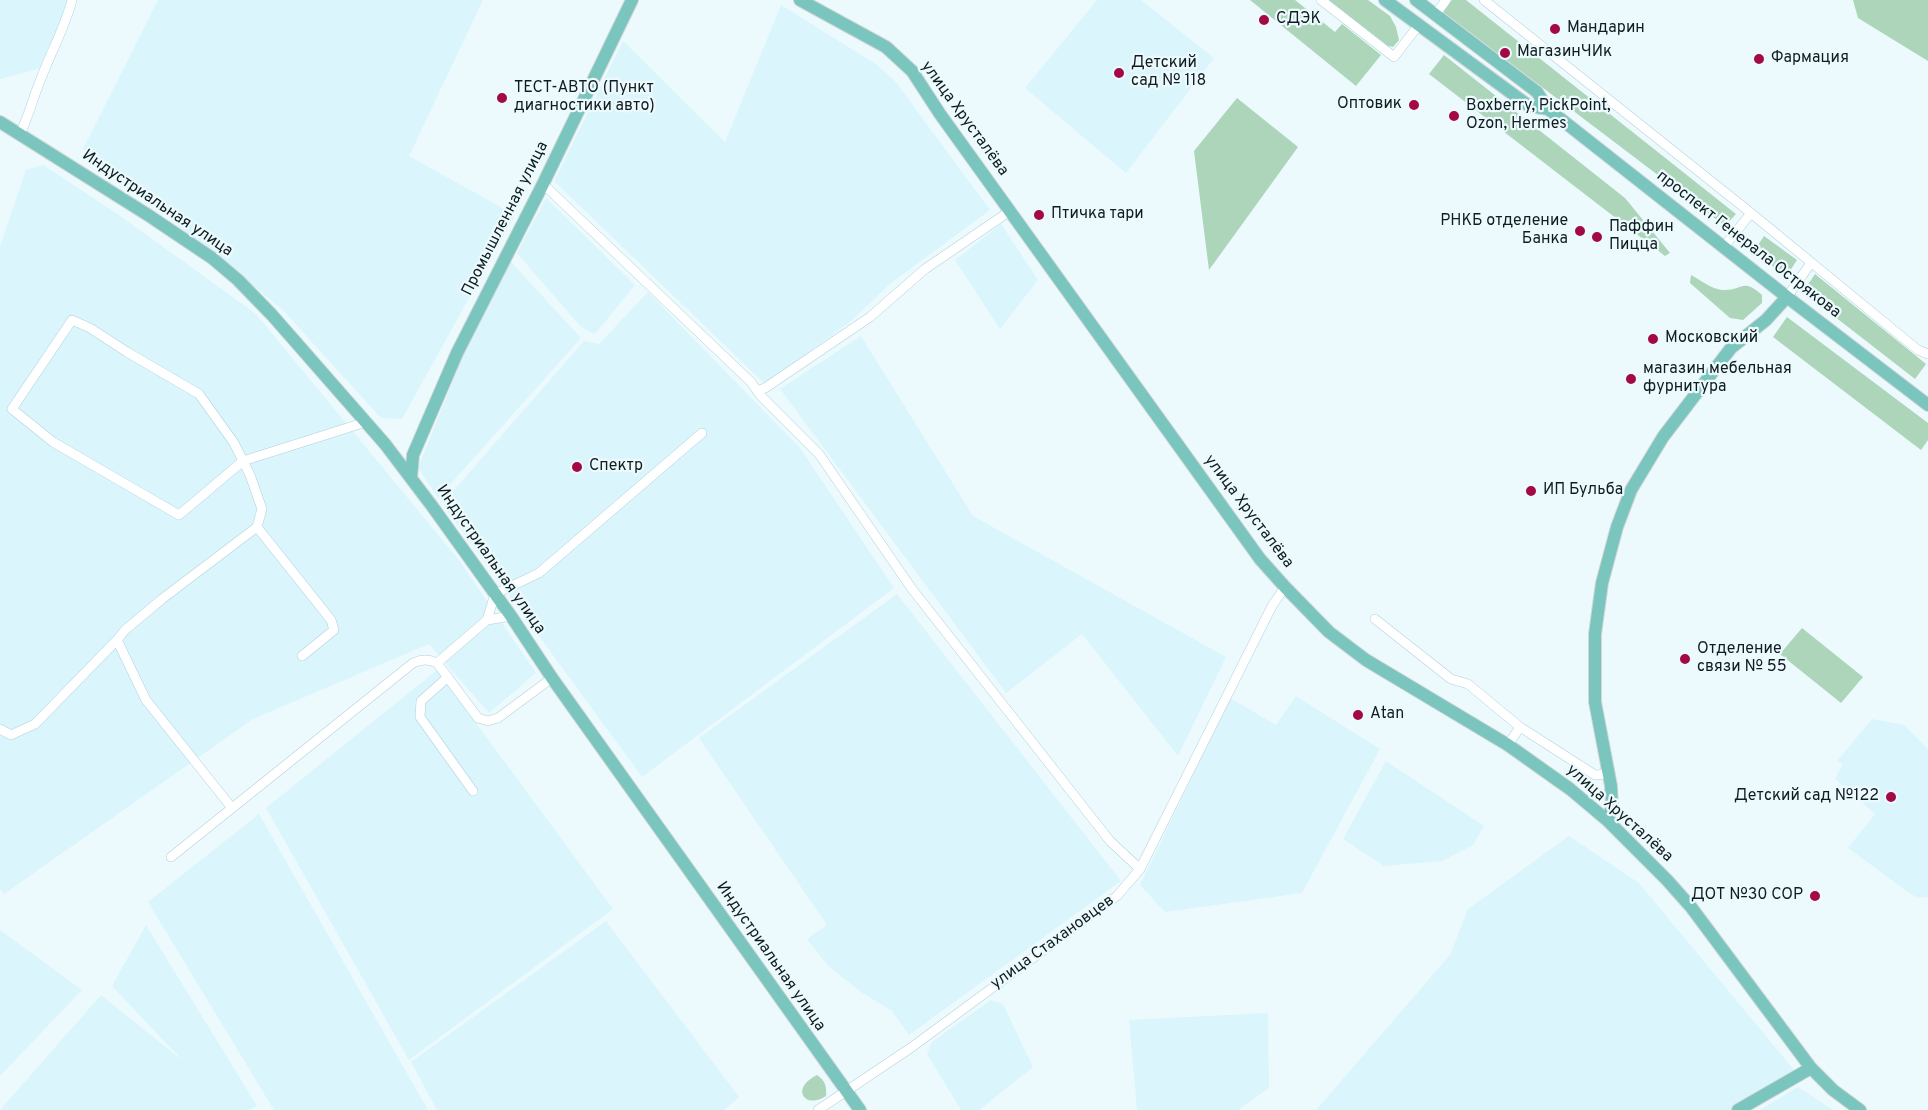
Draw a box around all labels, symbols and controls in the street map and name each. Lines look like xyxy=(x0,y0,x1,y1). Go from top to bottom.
place label: СДЭК xyxy=(1276,10,1321,30)
marker: СДЭК xyxy=(1257,13,1271,27)
place label: Мандарин xyxy=(1567,19,1645,39)
marker: Мандарин xyxy=(1548,22,1562,36)
place label: МагазинЧИк xyxy=(1517,43,1612,63)
marker: МагазинЧИк xyxy=(1498,46,1512,60)
place label: Фармация xyxy=(1771,49,1849,69)
marker: Фармация xyxy=(1752,52,1766,66)
place label: Детский сад № 118 xyxy=(1131,54,1206,92)
street label: улица Хрусталёва xyxy=(916,58,1012,180)
marker: Детский сад № 118 xyxy=(1112,66,1126,80)
place label: ТЕСТ-АВТО (Пункт диагностики авто) xyxy=(514,79,655,117)
marker: ТЕСТ-АВТО (Пункт диагностики авто) xyxy=(495,91,509,105)
place label: Оптовик xyxy=(1337,95,1402,115)
place label: Boxberry, PickPoint, Ozon, Hermes xyxy=(1466,97,1611,135)
marker: Оптовик xyxy=(1407,98,1421,112)
marker: Boxberry, PickPoint, Ozon, Hermes xyxy=(1447,109,1461,123)
street label: Промышленная улица xyxy=(459,139,553,299)
street label: Индустриальная улица xyxy=(78,146,236,262)
street label: проспект Генерала Острякова xyxy=(1652,167,1844,323)
place label: Птичка тари xyxy=(1051,205,1144,225)
marker: Птичка тари xyxy=(1032,208,1046,222)
place label: РНКБ отделение Банка xyxy=(1440,212,1568,250)
place label: Паффин Пицца xyxy=(1609,218,1674,256)
marker: РНКБ отделение Банка xyxy=(1573,224,1587,238)
marker: Паффин Пицца xyxy=(1590,230,1604,244)
place label: Московский xyxy=(1665,329,1758,349)
marker: Московский xyxy=(1646,332,1660,346)
place label: магазин мебельная фурнитура xyxy=(1643,360,1792,398)
marker: магазин мебельная фурнитура xyxy=(1624,372,1638,386)
street label: улица Хрусталёва xyxy=(1199,452,1297,572)
place label: Спектр xyxy=(589,457,643,477)
marker: Спектр xyxy=(570,460,584,474)
place label: ИП Бульба xyxy=(1543,481,1623,501)
street label: Индустриальная улица xyxy=(431,482,549,638)
marker: ИП Бульба xyxy=(1524,484,1538,498)
place label: Отделение связи № 55 xyxy=(1697,640,1787,678)
marker: Отделение связи № 55 xyxy=(1678,652,1692,666)
place label: Atan xyxy=(1370,705,1404,725)
marker: Atan xyxy=(1351,708,1365,722)
street label: улица Хрусталёва xyxy=(1562,761,1676,867)
place label: Детский сад №122 xyxy=(1734,787,1879,807)
marker: Детский сад №122 xyxy=(1884,790,1898,804)
street label: Индустриальная улица xyxy=(711,879,829,1035)
place label: ДОТ №30 СОР xyxy=(1691,886,1803,906)
marker: ДОТ №30 СОР xyxy=(1808,889,1822,903)
street label: улица Стахановцев xyxy=(988,892,1118,994)

